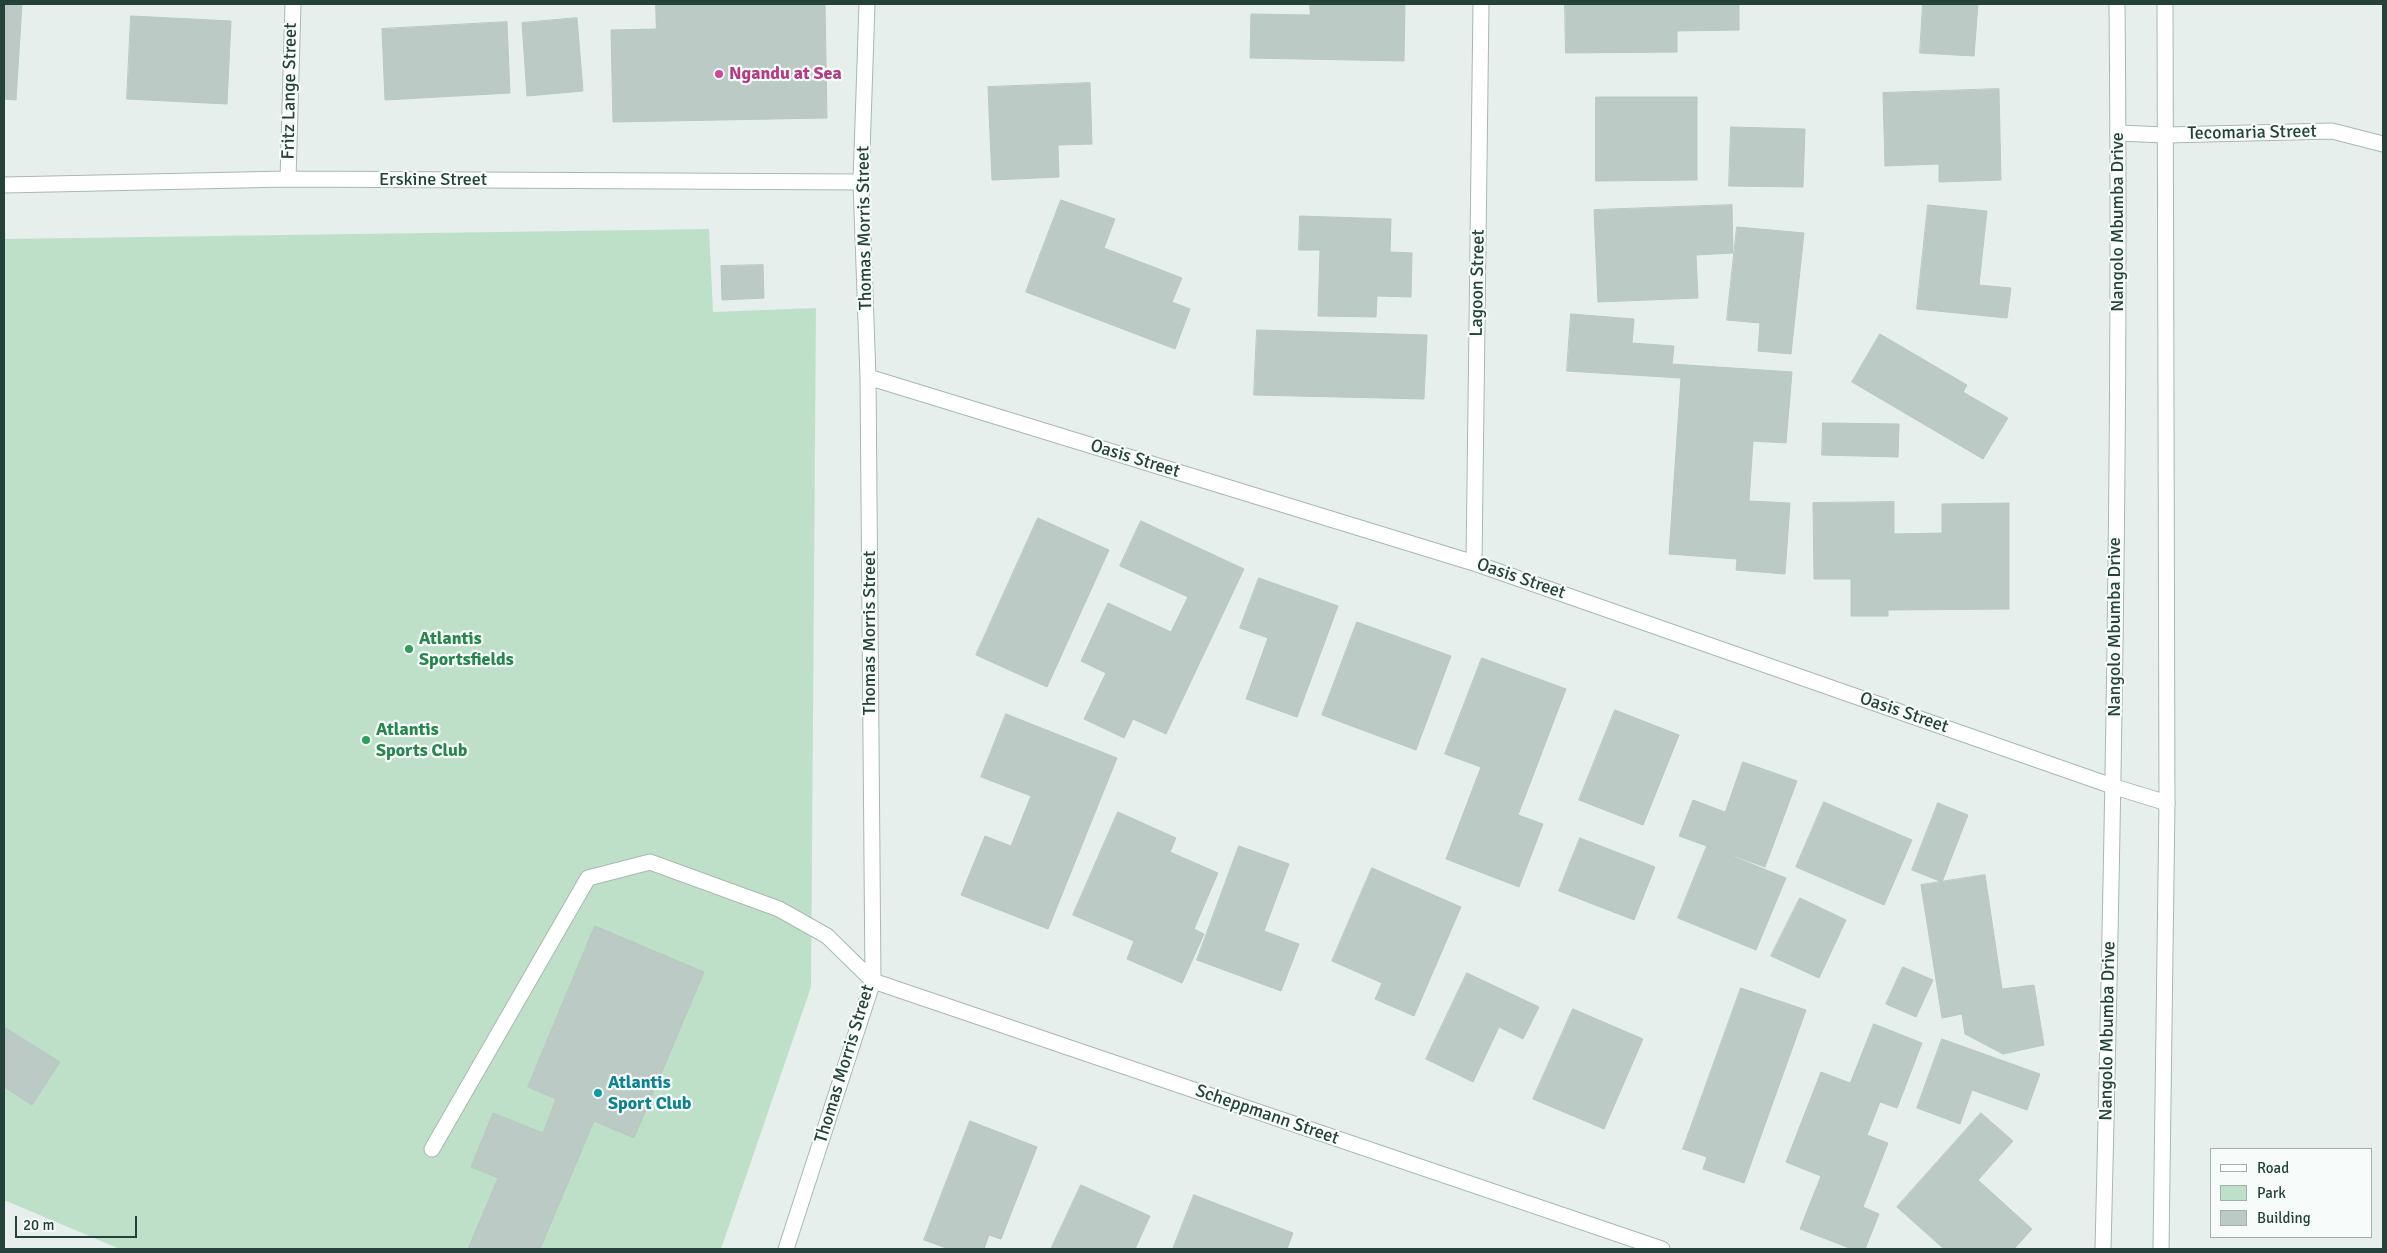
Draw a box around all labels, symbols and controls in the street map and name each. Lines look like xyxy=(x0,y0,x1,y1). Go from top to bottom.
street label: Fritz Lange Street xyxy=(278,22,302,160)
place label: Ngandu at Sea xyxy=(729,63,842,85)
marker: Ngandu at Sea xyxy=(713,68,725,80)
street label: Tecomaria Street xyxy=(2187,121,2317,145)
street label: Nangolo Mbumba Drive xyxy=(2107,132,2129,312)
street label: Thomas Morris Street xyxy=(853,146,877,310)
street label: Erskine Street xyxy=(379,169,487,191)
street label: Lagoon Street xyxy=(1466,229,1490,337)
street label: Oasis Street xyxy=(1088,435,1182,483)
street label: Nangolo Mbumba Drive xyxy=(2104,537,2126,717)
street label: Thomas Morris Street xyxy=(859,551,881,715)
street label: Oasis Street xyxy=(1474,554,1568,604)
place label: Atlantis Sportsfields xyxy=(419,628,514,670)
marker: Atlantis Sportsfields xyxy=(403,643,415,655)
street label: Oasis Street xyxy=(1857,688,1951,738)
place label: Atlantis Sports Club xyxy=(376,719,467,762)
marker: Atlantis Sports Club xyxy=(360,734,372,746)
street label: Nangolo Mbumba Drive xyxy=(2096,941,2120,1121)
street label: Thomas Morris Street xyxy=(811,982,879,1146)
place label: Atlantis Sport Club xyxy=(608,1072,691,1114)
street label: Scheppmann Street xyxy=(1192,1080,1342,1150)
marker: Atlantis Sport Club xyxy=(592,1087,604,1099)
legend xyxy=(2210,1148,2372,1238)
text: Road xyxy=(2257,1159,2289,1177)
text: Park xyxy=(2257,1184,2286,1202)
scale bar xyxy=(18,1206,140,1238)
text: Building xyxy=(2257,1209,2311,1227)
text: 20 m xyxy=(23,1216,54,1234)

